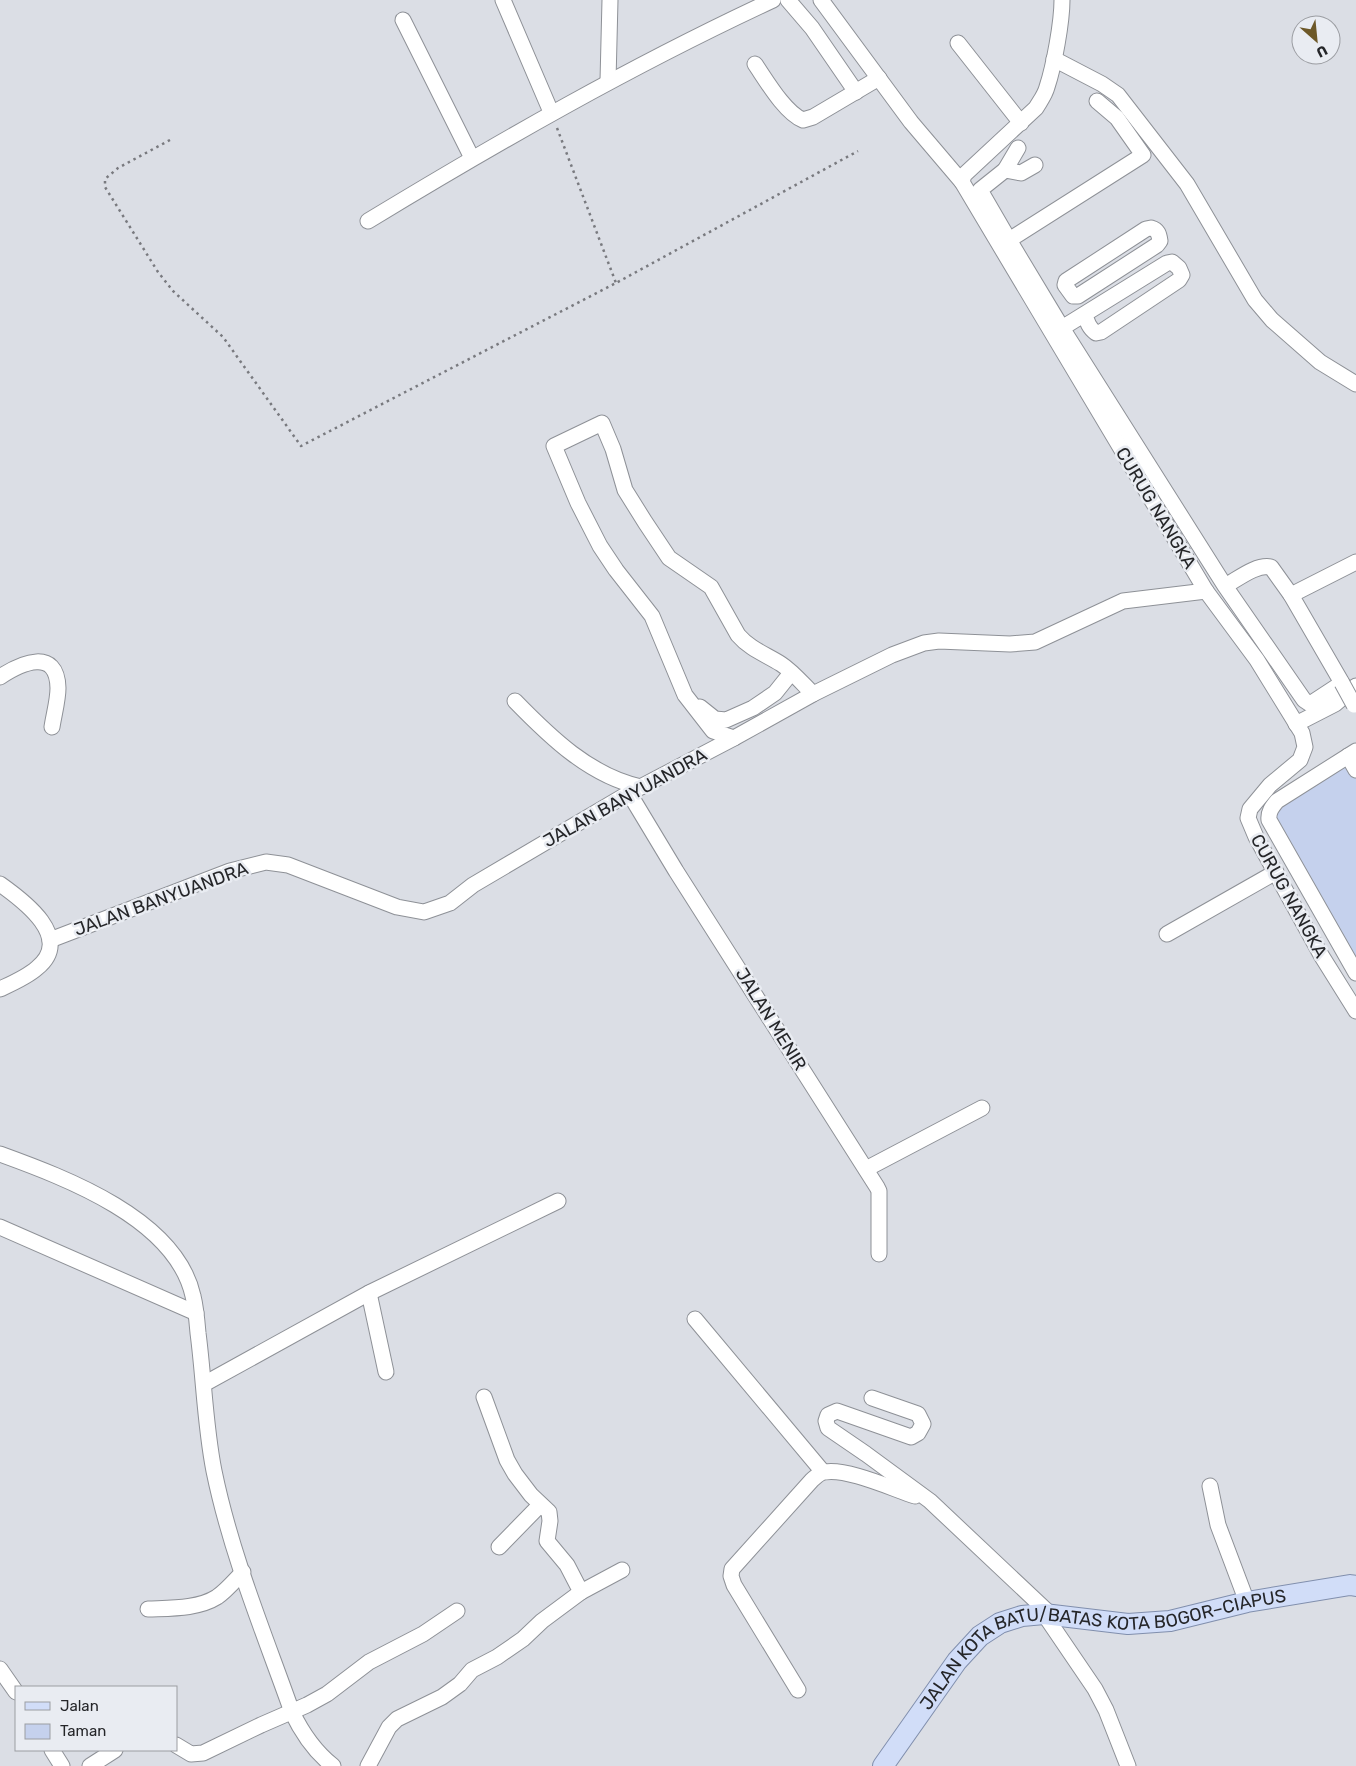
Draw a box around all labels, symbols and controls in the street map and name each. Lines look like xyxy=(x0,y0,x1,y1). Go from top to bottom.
north arrow xyxy=(1291,15,1341,65)
text: U xyxy=(1313,41,1330,61)
street label: CURUG NANGKA xyxy=(1111,443,1201,573)
street label: JALAN BANYUANDRA xyxy=(539,744,711,852)
street label: CURUG NANGKA xyxy=(1246,830,1332,962)
street label: JALAN BANYUANDRA xyxy=(71,857,251,941)
street label: JALAN MENIR xyxy=(731,964,811,1075)
street label: JALAN KOTA BATU/BATAS KOTA BOGOR–CIAPUS xyxy=(915,1585,1288,1714)
legend xyxy=(15,1686,178,1751)
text: Jalan xyxy=(60,1697,99,1715)
text: Taman xyxy=(60,1722,106,1740)

